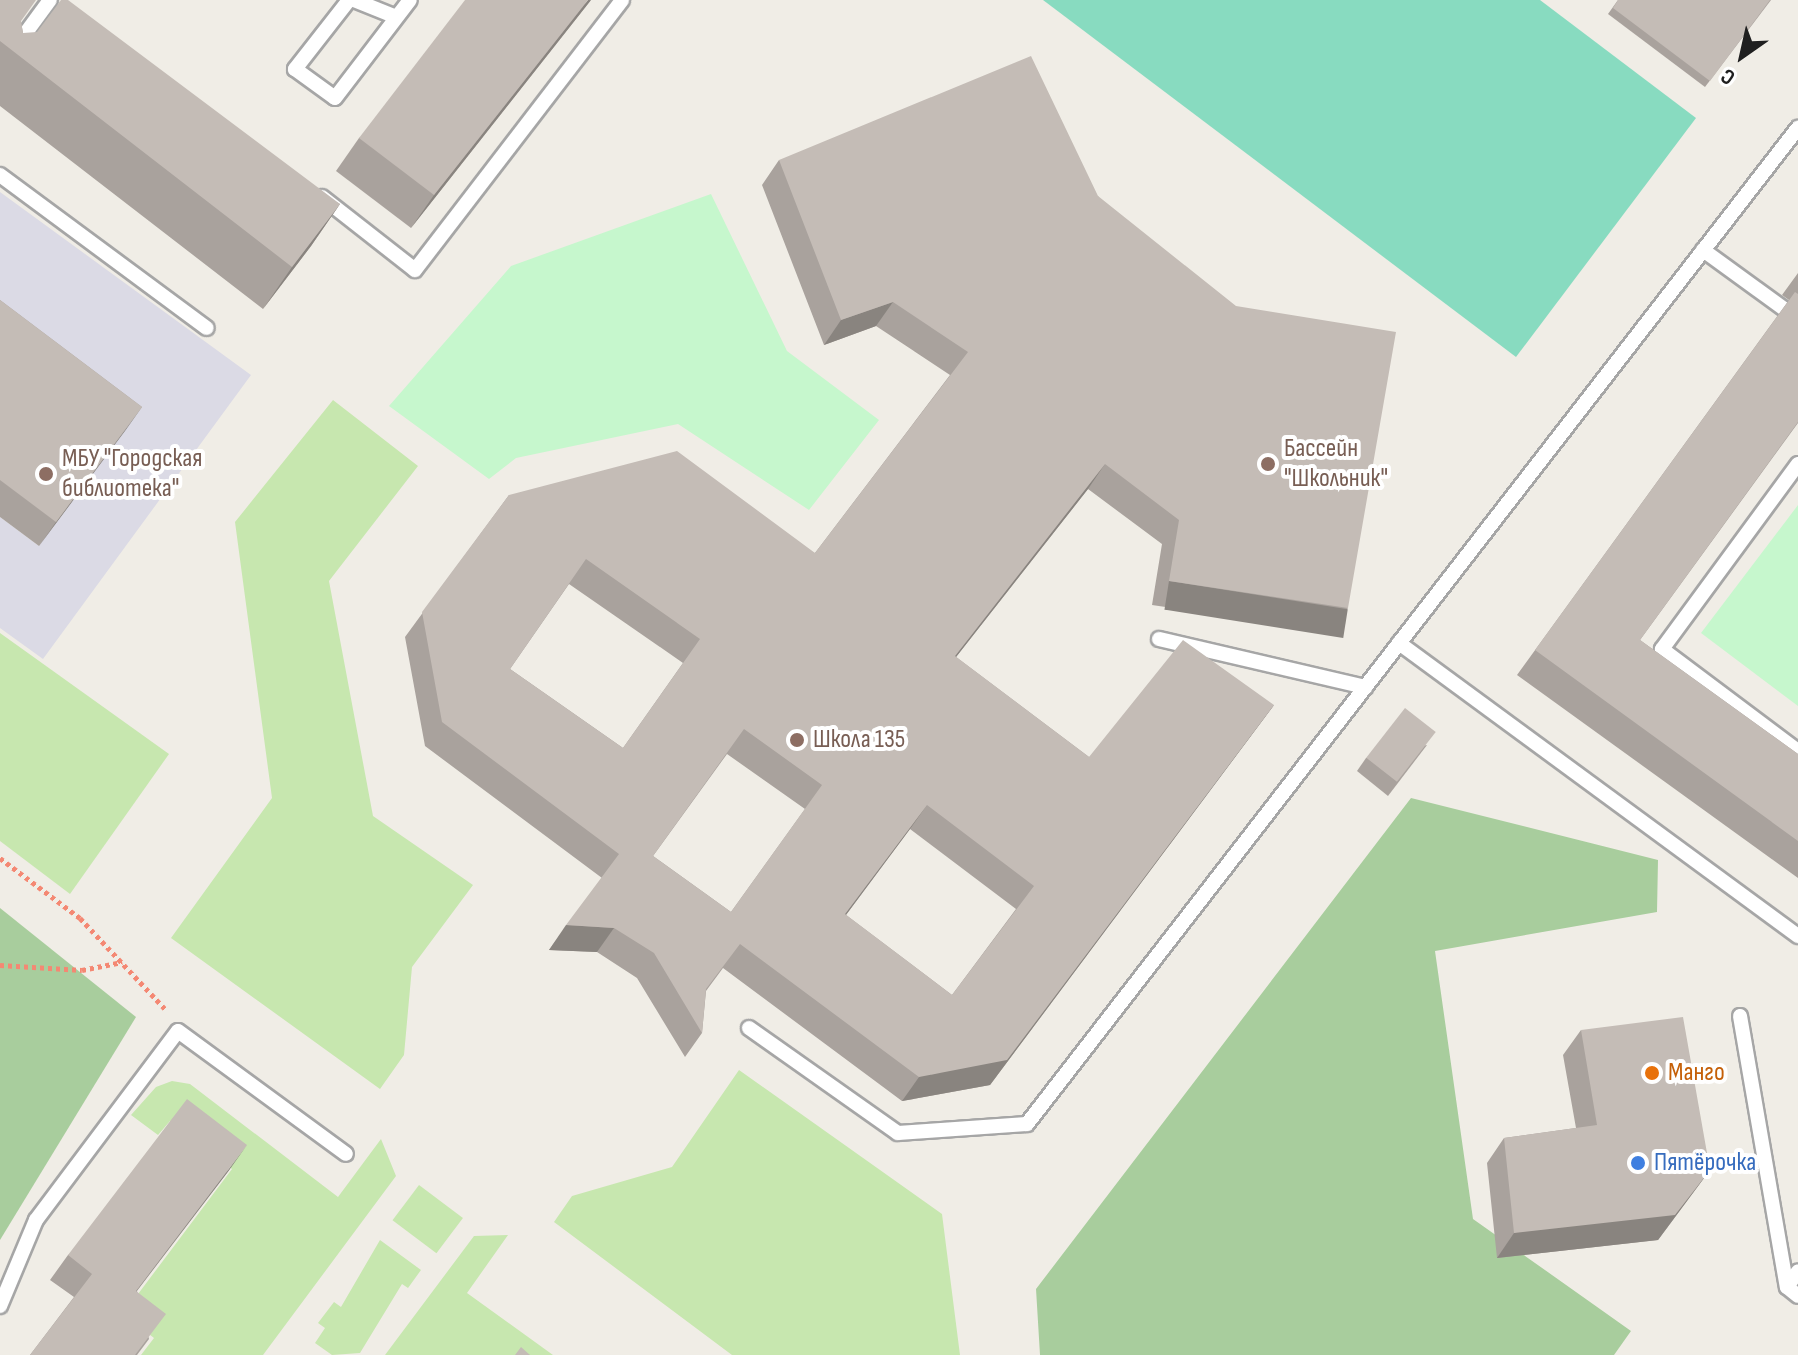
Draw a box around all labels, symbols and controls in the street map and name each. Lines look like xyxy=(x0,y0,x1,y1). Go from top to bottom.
north arrow xyxy=(1702,16,1782,96)
text: С xyxy=(1716,62,1741,91)
place label: Бассейн "Школьник" xyxy=(1284,433,1388,494)
place label: МБУ "Городская библиотека" xyxy=(62,443,202,504)
marker: Бассейн "Школьник" xyxy=(1259,455,1277,473)
marker: МБУ "Городская библиотека" xyxy=(37,465,55,483)
place label: Школа 135 xyxy=(813,724,905,756)
marker: Школа 135 xyxy=(788,731,806,749)
place label: Манго xyxy=(1668,1057,1725,1089)
marker: Манго xyxy=(1643,1064,1661,1082)
place label: Пятёрочка xyxy=(1654,1147,1756,1179)
marker: Пятёрочка xyxy=(1629,1154,1647,1172)

